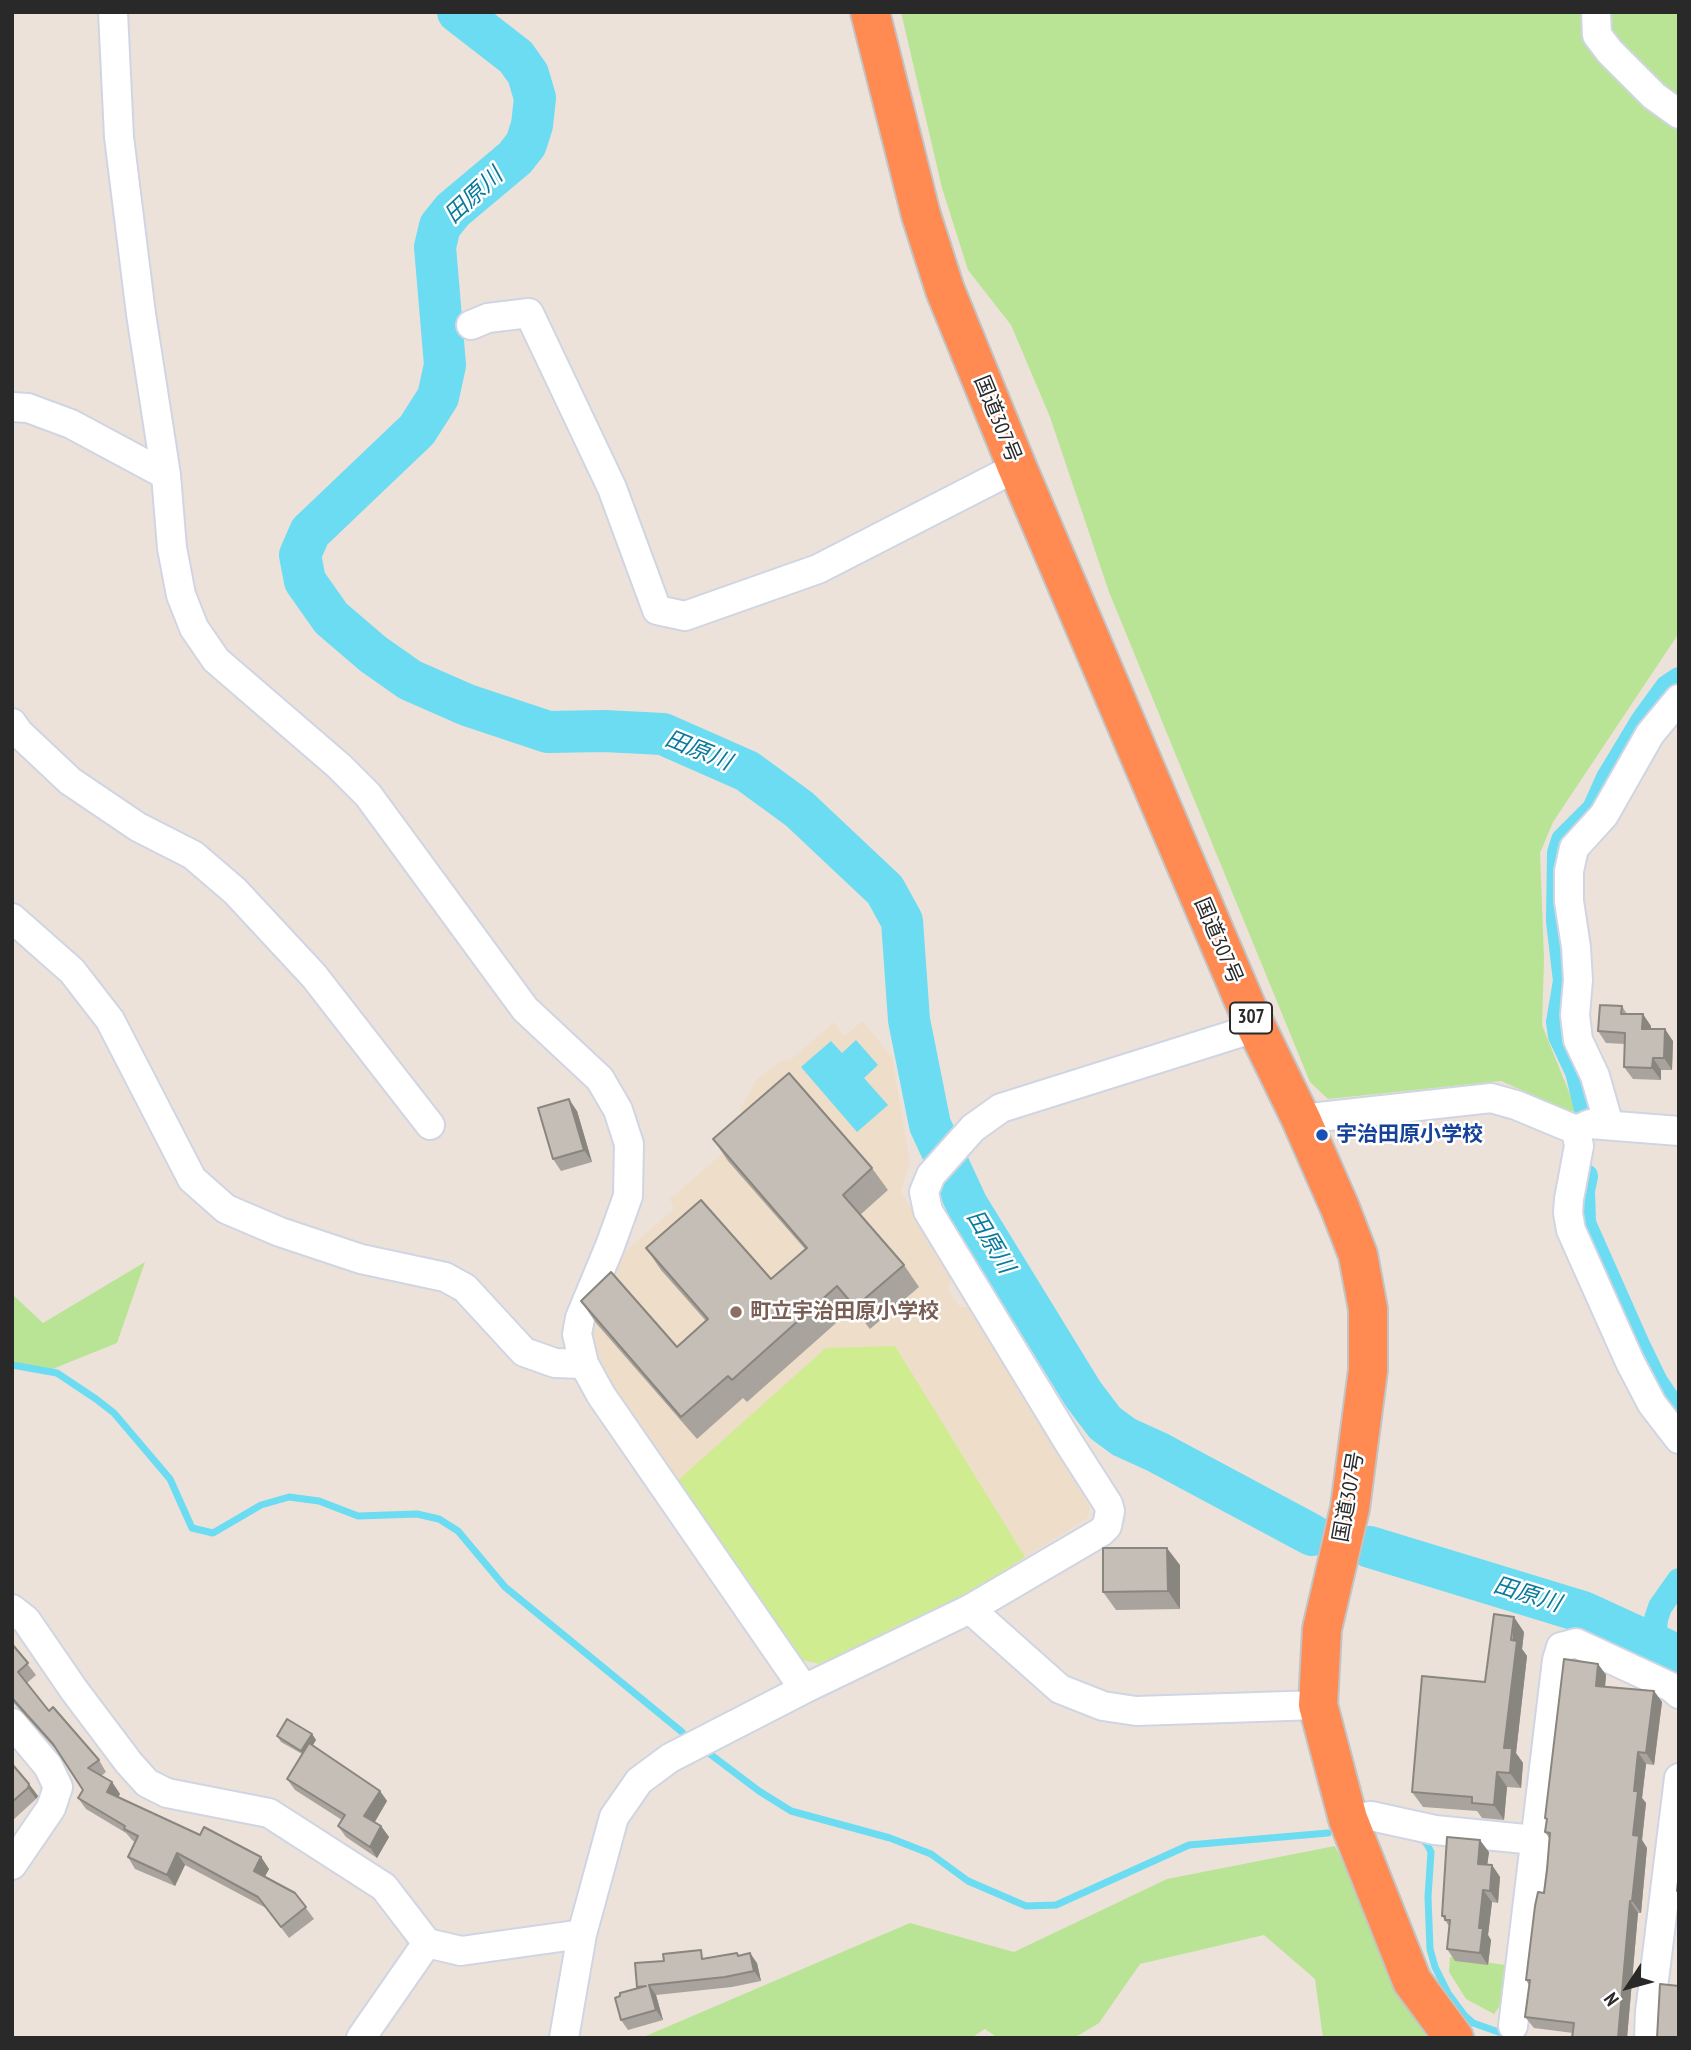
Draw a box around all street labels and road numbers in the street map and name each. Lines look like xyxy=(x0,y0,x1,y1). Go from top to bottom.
street label: 国道307号 xyxy=(968,372,1026,466)
street label: 国道307号 xyxy=(1189,894,1247,988)
road number: 307 xyxy=(1230,1002,1272,1034)
street label: 国道307号 xyxy=(1329,1450,1369,1544)

